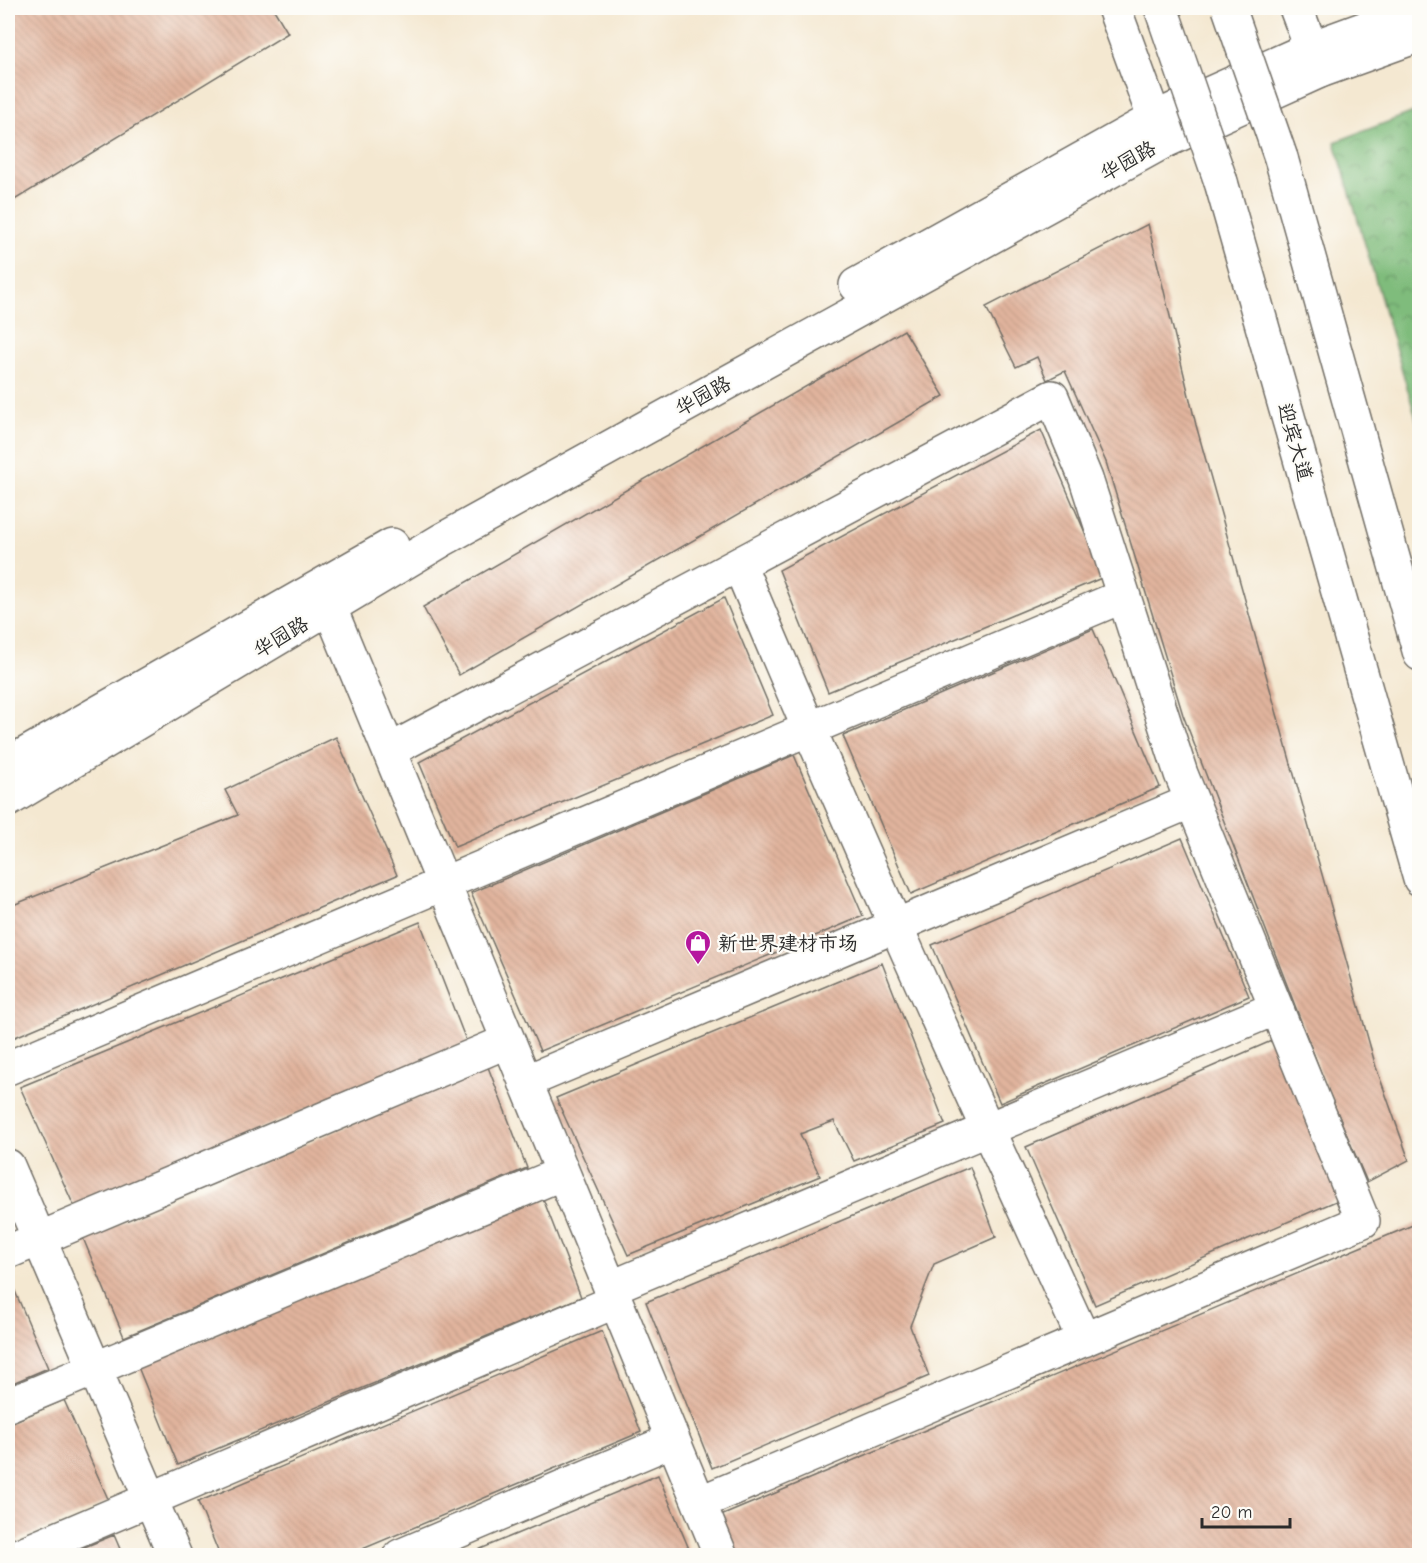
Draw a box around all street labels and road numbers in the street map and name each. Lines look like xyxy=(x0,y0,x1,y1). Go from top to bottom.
street label: 华园路 xyxy=(1096,136,1161,186)
street label: 华园路 xyxy=(671,371,736,421)
street label: 迎宾大道 xyxy=(1273,400,1317,484)
street label: 华园路 xyxy=(249,611,313,662)

